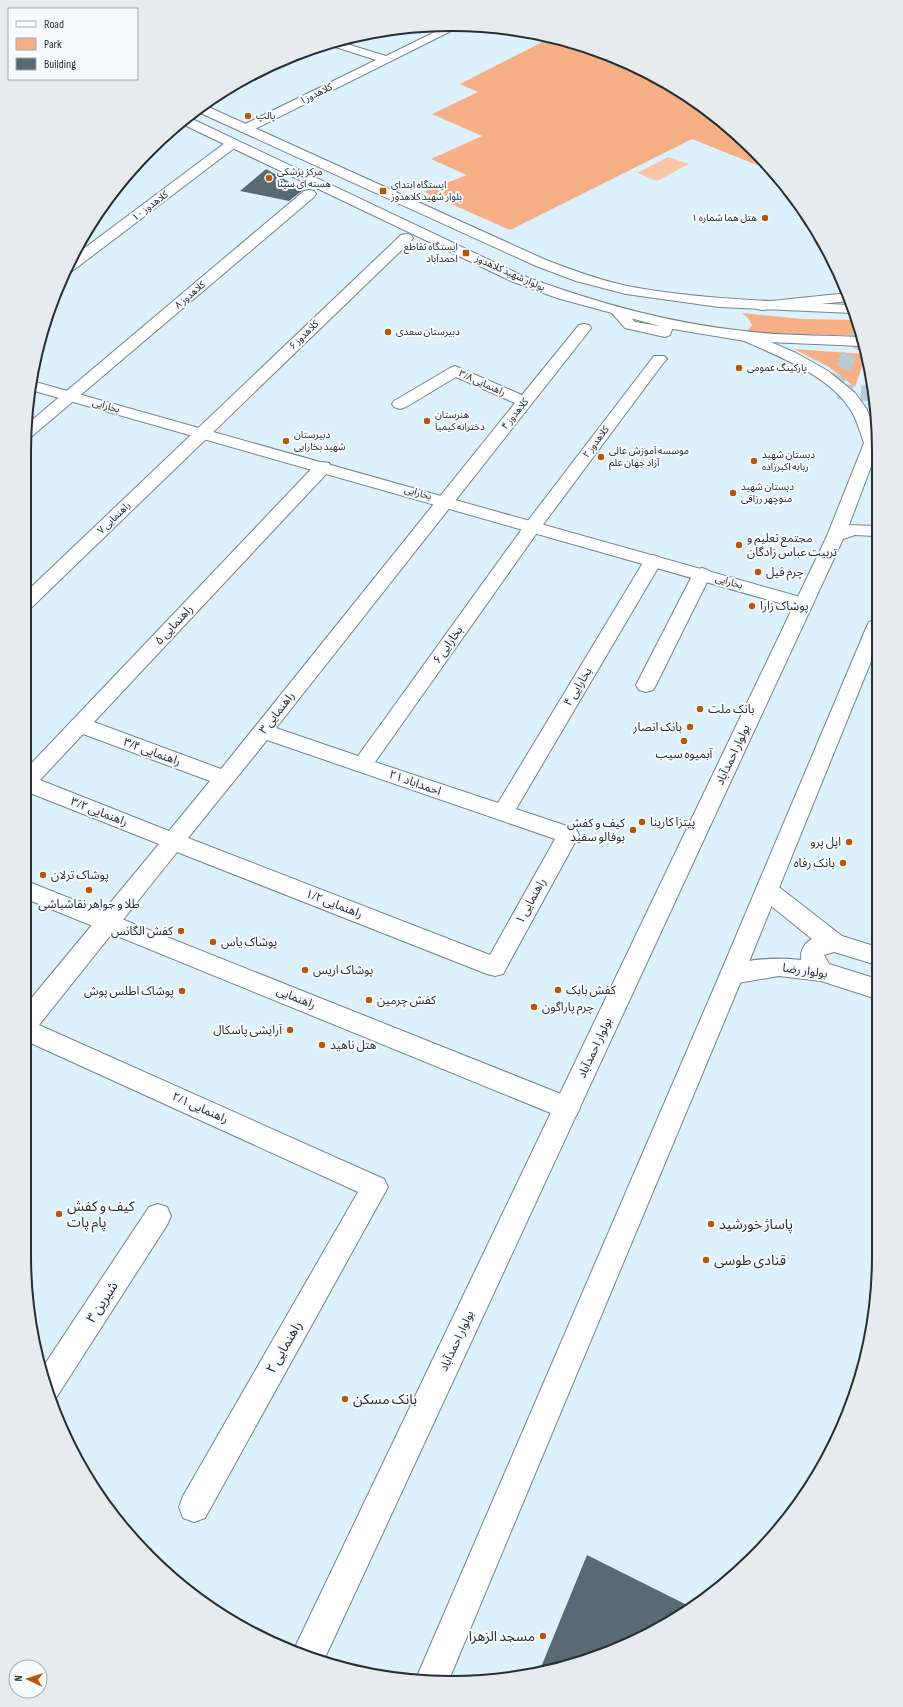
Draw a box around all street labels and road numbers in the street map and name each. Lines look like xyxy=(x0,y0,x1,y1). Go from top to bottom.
street label: کلاهدوز۱ xyxy=(298,81,335,107)
street label: کلاهدوز ۱۰ xyxy=(129,188,171,224)
street label: بولوار شهید کلاهدوز xyxy=(472,252,547,294)
street label: کلاهدوز ۸ xyxy=(172,278,209,311)
street label: کلاهدوز ۶ xyxy=(287,317,322,352)
street label: راهنمایی ۳/۸ xyxy=(457,367,508,399)
street label: کلاهدوز ۴ xyxy=(499,395,532,432)
street label: بخارایی xyxy=(91,396,121,416)
street label: کلاهدوز ۲ xyxy=(580,423,612,460)
street label: بخارایی xyxy=(403,483,433,503)
street label: راهنمایی ۷ xyxy=(95,499,133,537)
street label: بخارایی xyxy=(714,572,744,592)
street label: راهنمایی ۵ xyxy=(152,602,196,648)
street label: بخارایی ۶ xyxy=(430,623,466,667)
street label: بخارایی ۴ xyxy=(561,665,595,709)
street label: راهنمایی ۳ xyxy=(256,689,298,737)
street label: بولوار احمدآباد xyxy=(712,722,754,788)
street label: راهنمایی ۳/۴ xyxy=(121,735,183,769)
street label: احمداباد ۲۱ xyxy=(387,767,443,799)
street label: راهنمایی ۳/۲ xyxy=(68,794,130,830)
street label: راهنمایی ۱ xyxy=(512,876,550,926)
street label: راهنمایی ۱/۲ xyxy=(303,886,365,922)
street label: بولوار رضا xyxy=(782,960,828,982)
street label: راهنمایی xyxy=(274,983,318,1013)
street label: بولوار احمدآباد xyxy=(574,1015,616,1081)
street label: راهنمایی ۲/۱ xyxy=(170,1089,230,1127)
street label: شیرین ۳ xyxy=(82,1278,122,1326)
street label: بولوار احمدآباد xyxy=(436,1308,478,1374)
street label: راهنمایی ۲ xyxy=(262,1318,306,1376)

